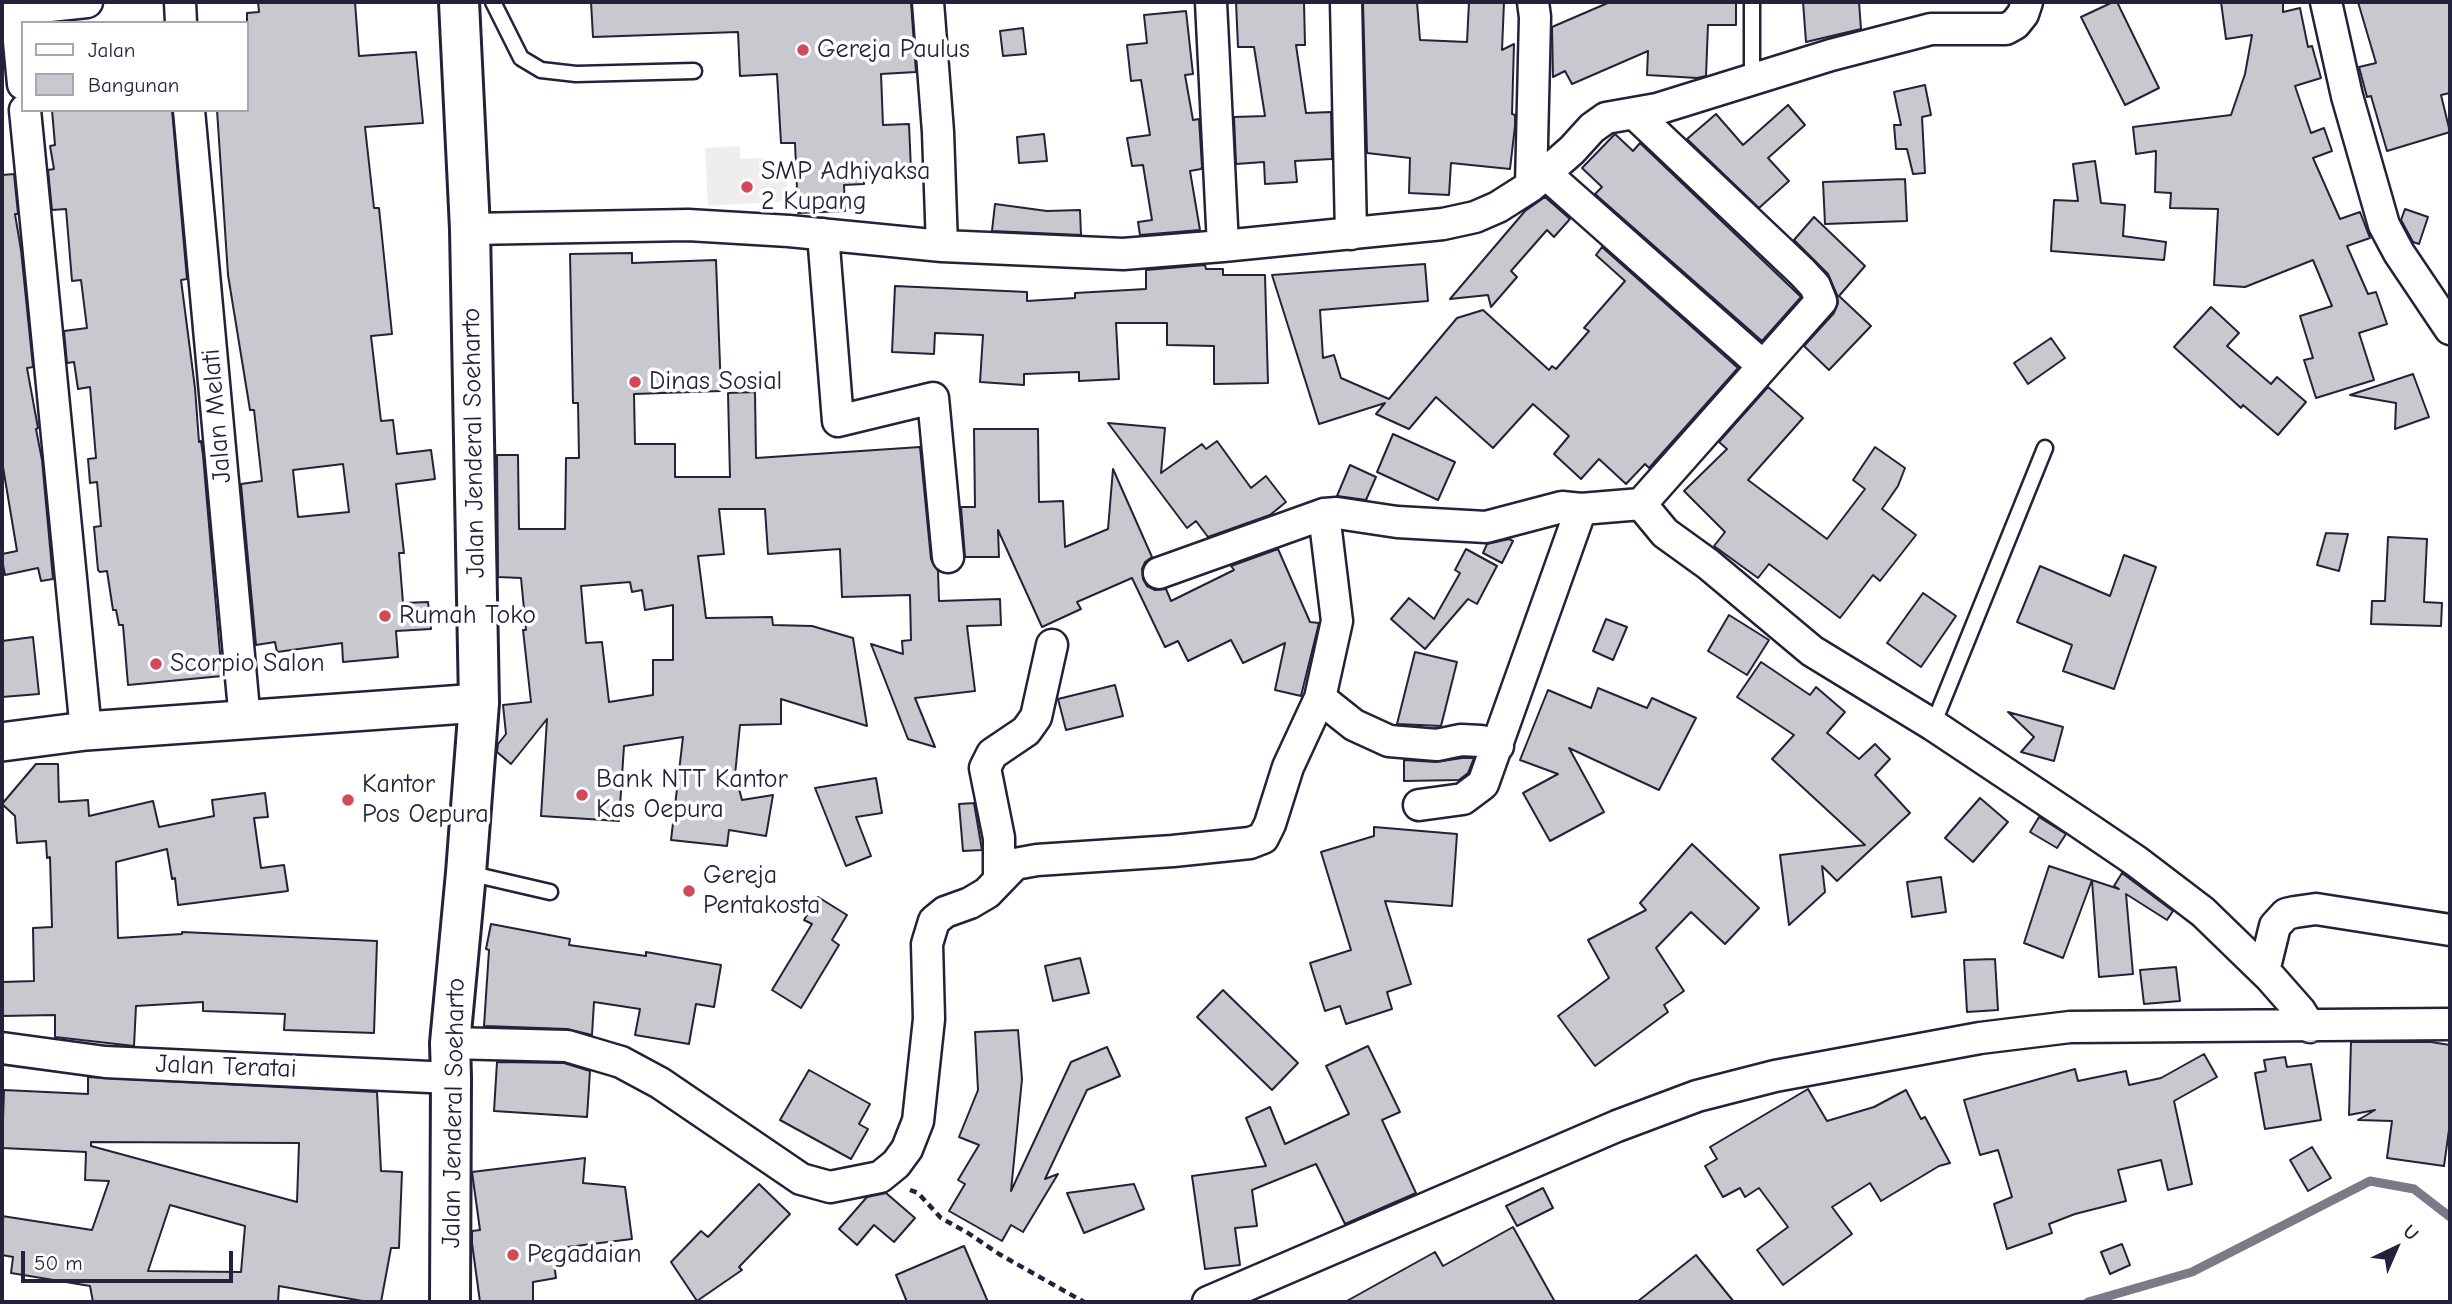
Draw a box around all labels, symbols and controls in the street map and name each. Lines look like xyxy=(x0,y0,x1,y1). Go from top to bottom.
legend xyxy=(21,21,248,112)
place label: Gereja Paulus xyxy=(817,34,970,66)
text: Jalan xyxy=(88,38,135,62)
marker: Gereja Paulus xyxy=(795,42,811,58)
text: Bangunan xyxy=(88,73,179,97)
place label: SMP Adhiyaksa 2 Kupang xyxy=(761,156,930,218)
marker: SMP Adhiyaksa 2 Kupang xyxy=(739,179,755,195)
street label: Jalan Jenderal Soeharto xyxy=(456,308,492,578)
street label: Jalan Melati xyxy=(196,348,238,484)
place label: Dinas Sosial xyxy=(649,366,782,398)
marker: Dinas Sosial xyxy=(627,374,643,390)
place label: Rumah Toko xyxy=(399,600,536,632)
marker: Rumah Toko xyxy=(377,608,393,624)
place label: Scorpio Salon xyxy=(170,648,325,680)
marker: Scorpio Salon xyxy=(148,656,164,672)
place label: Bank NTT Kantor Kas Oepura xyxy=(596,764,788,826)
place label: Kantor Pos Oepura xyxy=(362,769,489,830)
marker: Bank NTT Kantor Kas Oepura xyxy=(574,787,590,803)
marker: Kantor Pos Oepura xyxy=(340,792,356,808)
place label: Gereja Pentakosta xyxy=(703,860,820,922)
marker: Gereja Pentakosta xyxy=(681,883,697,899)
street label: Jalan Jenderal Soeharto xyxy=(436,978,472,1248)
street label: Jalan Teratai xyxy=(155,1049,297,1085)
north arrow xyxy=(2361,1213,2431,1283)
text: U xyxy=(2398,1221,2423,1245)
scale bar xyxy=(24,1238,236,1282)
place label: Pegadaian xyxy=(527,1239,642,1271)
marker: Pegadaian xyxy=(505,1247,521,1263)
text: 50 m xyxy=(34,1251,83,1275)

